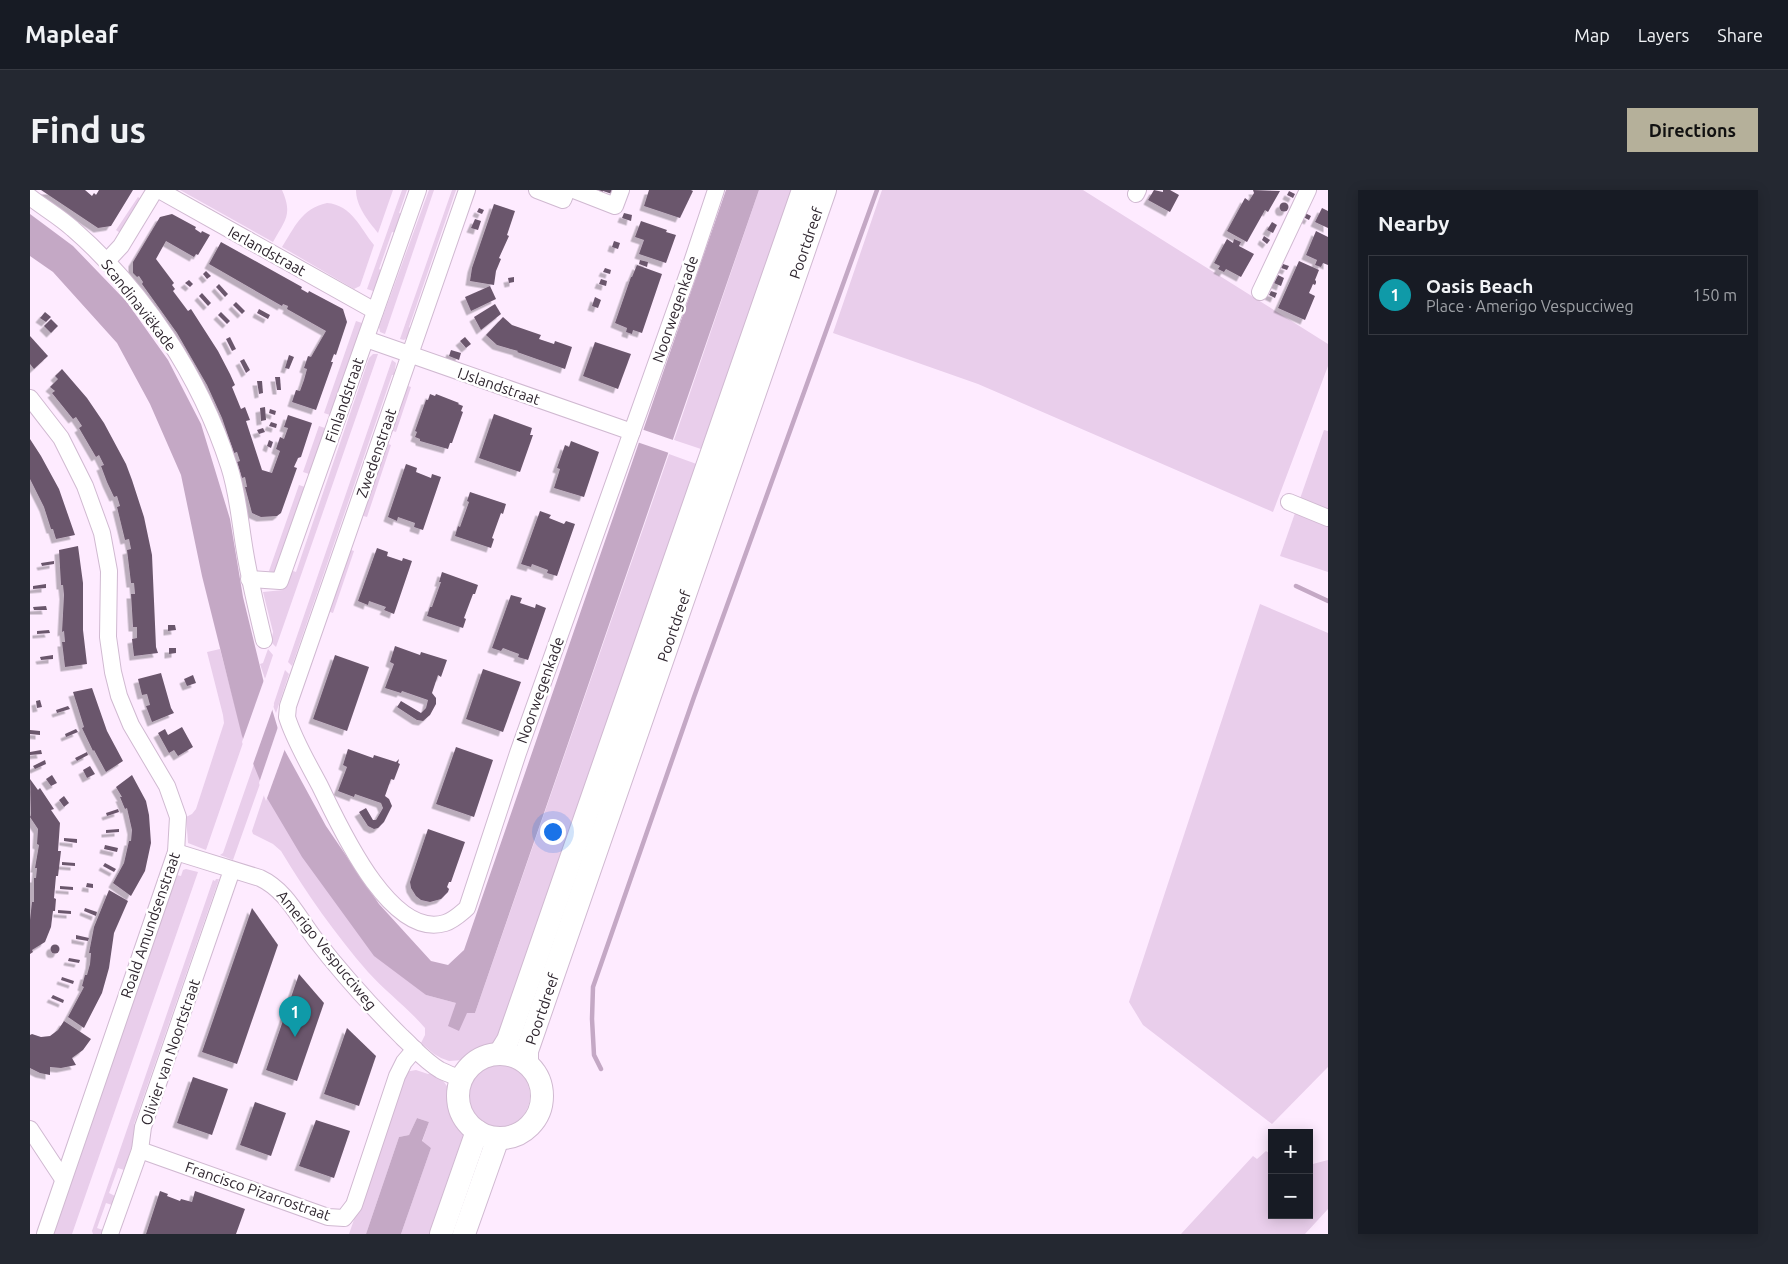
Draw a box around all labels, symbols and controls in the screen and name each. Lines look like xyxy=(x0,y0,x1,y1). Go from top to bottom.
text: Mapleaf xyxy=(25,21,118,48)
text: Map xyxy=(1574,25,1610,45)
text: Layers xyxy=(1638,25,1689,45)
text: Share xyxy=(1717,25,1763,45)
button: Directions xyxy=(1627,108,1758,152)
text: Find us xyxy=(30,110,146,150)
street label: Poortdreef xyxy=(786,205,826,281)
text: Nearby xyxy=(1378,211,1449,235)
street label: Ierlandstraat xyxy=(225,223,309,279)
street label: Noorwegenkade xyxy=(649,253,701,365)
street label: Scandinaviëkade xyxy=(98,256,180,354)
text: Oasis Beach xyxy=(1426,275,1533,297)
text: 1 xyxy=(1390,286,1400,304)
text: 150 m xyxy=(1692,286,1737,304)
text: Place · Amerigo Vespucciweg xyxy=(1426,297,1634,315)
street label: Finlandstraat xyxy=(322,355,366,445)
street label: IJslandstraat xyxy=(456,364,543,408)
street label: Zwedenstraat xyxy=(353,406,399,500)
street label: Poortdreef xyxy=(654,588,694,664)
street label: Noorwegenkade xyxy=(513,634,567,746)
your location xyxy=(540,819,566,845)
street label: Roald Amundsenstraat xyxy=(117,850,183,1000)
street label: Amerigo Vespucciweg xyxy=(274,887,380,1013)
street label: Poortdreef xyxy=(522,971,562,1047)
street label: Olivier van Noortstraat xyxy=(137,976,203,1127)
pin: 1 xyxy=(279,996,311,1037)
map controls xyxy=(1268,1129,1313,1219)
button: + xyxy=(1268,1129,1313,1174)
street label: Francisco Pizarrostraat xyxy=(183,1158,333,1224)
button: − xyxy=(1268,1174,1313,1219)

